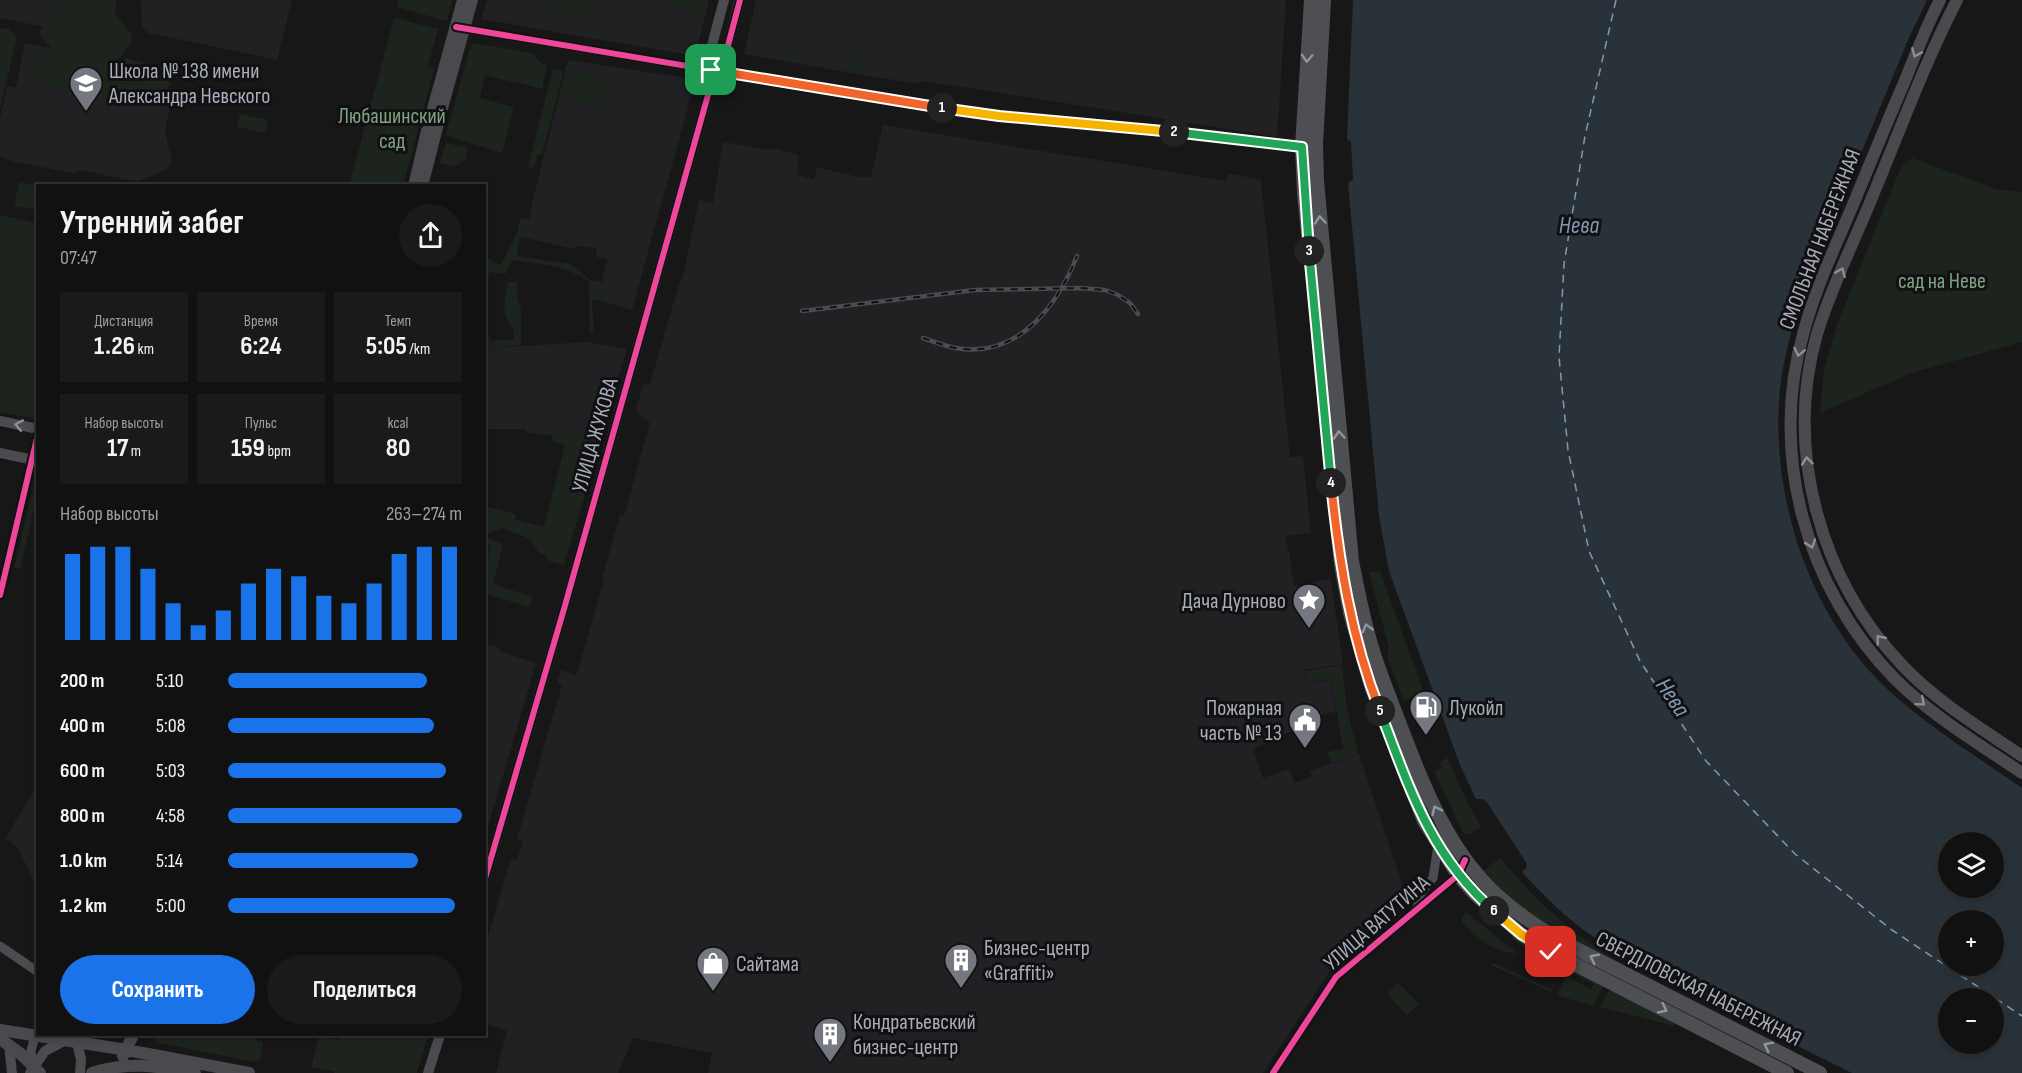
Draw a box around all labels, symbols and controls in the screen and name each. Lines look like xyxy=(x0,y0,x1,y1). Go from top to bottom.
pin xyxy=(685,44,736,95)
one-way arrow xyxy=(1911,47,1923,58)
icon: arrive xyxy=(694,53,727,86)
one-way arrow xyxy=(1301,54,1314,63)
place label: Школа № 138 имени Александра Невского xyxy=(108,58,270,110)
school or university icon: Школа № 138 имени Александра Невского xyxy=(68,65,104,112)
pin: 1 xyxy=(927,93,957,123)
text: 1 xyxy=(939,98,945,117)
park label: Любашинский сад xyxy=(338,103,446,155)
pin: 2 xyxy=(1159,117,1189,147)
text: 2 xyxy=(1170,122,1178,141)
street label: СМОЛЬНАЯ НАБЕРЕЖНАЯ xyxy=(1774,145,1867,334)
text: Утренний забег xyxy=(60,203,244,243)
button: share xyxy=(399,204,462,267)
water label: Нева xyxy=(1559,211,1600,240)
one-way arrow xyxy=(1314,216,1327,225)
pin: 3 xyxy=(1294,236,1324,266)
text: 3 xyxy=(1305,241,1313,260)
text: 07:47 xyxy=(60,246,97,270)
one-way arrow xyxy=(1834,267,1846,278)
park label: сад на Неве xyxy=(1898,268,1986,295)
text: Дистанция xyxy=(95,312,153,331)
text: Время xyxy=(244,312,278,331)
text: Темп xyxy=(385,312,411,331)
text: 1.26 xyxy=(94,331,135,362)
text: 6:24 xyxy=(240,331,282,362)
text: 5:05 xyxy=(366,331,407,362)
text: km xyxy=(135,340,154,359)
text: /km xyxy=(407,340,430,359)
one-way arrow xyxy=(1793,346,1806,356)
street label: УЛИЦА ЖУКОВА xyxy=(566,374,625,496)
text: Набор высоты xyxy=(85,414,163,433)
text: Пульс xyxy=(245,414,277,433)
text: kcal xyxy=(387,414,409,433)
one-way arrow xyxy=(14,419,24,432)
one-way arrow xyxy=(1333,431,1346,440)
text: 17 xyxy=(107,433,128,464)
text: 159 xyxy=(231,433,265,464)
text: 80 xyxy=(386,433,410,464)
text: m xyxy=(128,442,141,461)
text: bpm xyxy=(265,442,291,461)
one-way arrow xyxy=(1802,457,1814,466)
pin: 4 xyxy=(1316,468,1346,498)
text: 4 xyxy=(1327,473,1335,492)
text: Набор высоты xyxy=(60,502,159,526)
text: 263–274 m xyxy=(386,502,462,526)
one-way arrow xyxy=(1803,538,1816,549)
place icon: Дача Дурново xyxy=(1291,582,1327,629)
place label: Дача Дурново xyxy=(1182,588,1286,615)
one-way arrow xyxy=(1361,623,1374,633)
one-way arrow xyxy=(1876,635,1887,646)
text: 200 m xyxy=(60,669,104,693)
text: 5:10 xyxy=(156,669,184,693)
water label: Нева xyxy=(1649,672,1696,722)
fuel station icon: Лукойл xyxy=(1408,689,1444,736)
one-way arrow xyxy=(1914,694,1925,705)
place label: Пожарная часть № 13 xyxy=(1200,695,1282,747)
place label: Лукойл xyxy=(1449,695,1503,722)
pin: 5 xyxy=(1365,696,1395,726)
text: 5 xyxy=(1376,701,1384,720)
public building icon: Пожарная часть № 13 xyxy=(1287,702,1323,749)
text: 400 m xyxy=(60,714,105,738)
text: 5:08 xyxy=(156,714,185,738)
text: 600 m xyxy=(60,759,105,783)
text: 5:03 xyxy=(156,759,185,783)
text: 800 m xyxy=(60,804,105,828)
text: 4:58 xyxy=(156,804,185,828)
one-way arrow xyxy=(1431,806,1443,817)
map controls xyxy=(1938,832,2004,1054)
button: layers xyxy=(1938,832,2004,898)
text: 1.0 km xyxy=(60,849,107,873)
text: 5:14 xyxy=(156,849,183,873)
street label: УЛИЦА ВАТУТИНА xyxy=(1318,869,1436,977)
text: 1.2 km xyxy=(60,894,107,918)
text: 5:00 xyxy=(156,894,186,918)
pin: 6 xyxy=(1479,896,1509,926)
text: 6 xyxy=(1490,901,1498,920)
button: + xyxy=(1938,910,2004,976)
pin xyxy=(1525,926,1576,977)
street label: СВЕРДЛОВСКАЯ НАБЕРЕЖНАЯ xyxy=(1591,926,1806,1053)
place label: Бизнес-центр «Graffiti» xyxy=(984,935,1090,987)
icon: check xyxy=(1534,935,1567,968)
building icon: Бизнес-центр «Graffiti» xyxy=(943,942,979,989)
shop icon: Сайтама xyxy=(695,945,731,992)
place label: Сайтама xyxy=(736,951,799,978)
one-way arrow xyxy=(1590,954,1600,965)
button: Сохранить xyxy=(60,955,255,1024)
button: Поделиться xyxy=(267,955,462,1024)
button: − xyxy=(1938,988,2004,1054)
one-way arrow xyxy=(1657,1002,1668,1014)
place label: Кондратьевский бизнес-центр xyxy=(853,1009,976,1061)
building icon: Кондратьевский бизнес-центр xyxy=(812,1016,848,1063)
one-way arrow xyxy=(1763,1042,1774,1054)

